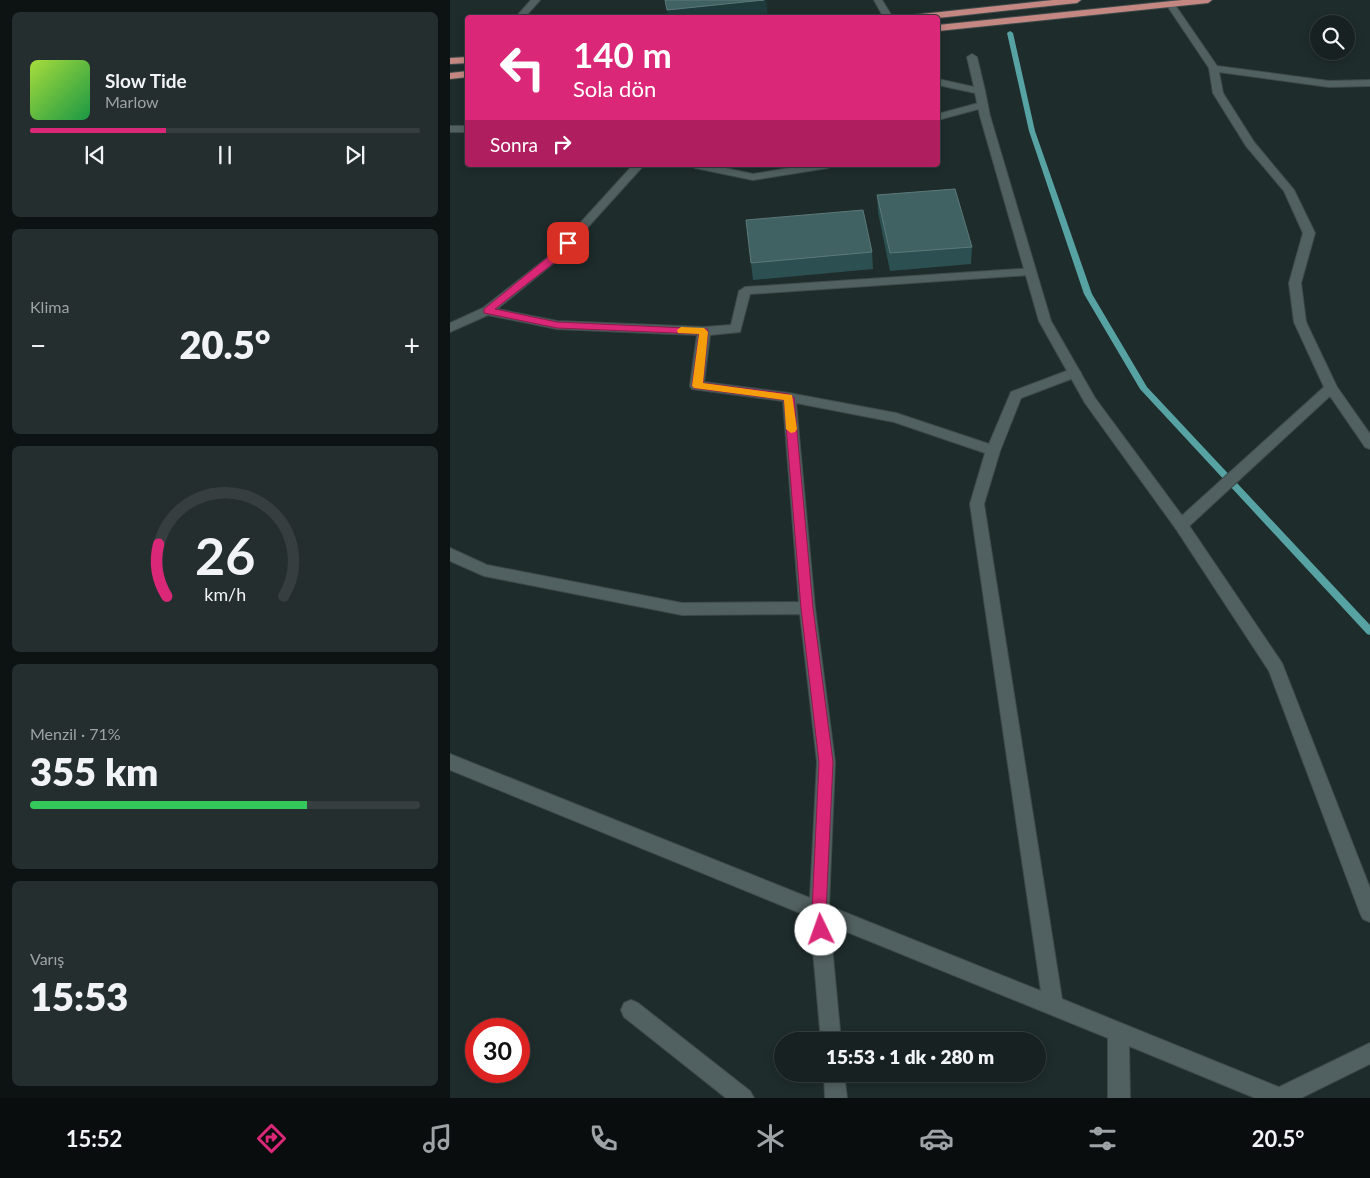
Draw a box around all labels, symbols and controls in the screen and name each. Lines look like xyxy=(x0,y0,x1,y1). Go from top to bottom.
map controls xyxy=(1310,15,1355,60)
button: search xyxy=(1310,15,1355,60)
text: 140 m xyxy=(573,33,672,75)
icon: left xyxy=(490,35,555,100)
text: Slow Tide xyxy=(105,69,187,92)
text: Sola dön xyxy=(573,75,656,102)
text: Marlow xyxy=(105,92,159,111)
icon: right xyxy=(548,130,576,158)
text: Sonra xyxy=(490,133,538,156)
icon: previous xyxy=(81,141,109,169)
icon: pause xyxy=(211,141,239,169)
icon: next xyxy=(341,141,369,169)
pin xyxy=(547,222,589,264)
icon: arrive xyxy=(554,229,582,257)
text: Klima xyxy=(30,297,69,316)
text: 20.5° xyxy=(179,321,271,367)
text: − xyxy=(30,328,46,362)
text: + xyxy=(404,328,420,362)
text: 26 xyxy=(195,524,255,586)
text: km/h xyxy=(204,583,246,605)
text: Menzil · 71% xyxy=(30,724,121,743)
text: 355 km xyxy=(30,748,158,794)
position arrow xyxy=(794,903,846,955)
text: Varış xyxy=(30,949,64,968)
text: 15:53 xyxy=(30,973,128,1019)
speed limit sign: 30 xyxy=(465,1018,530,1083)
text: 15:53 · 1 dk · 280 m xyxy=(826,1045,994,1068)
icon: directions xyxy=(254,1121,289,1156)
icon: music xyxy=(420,1121,455,1156)
icon: phone xyxy=(586,1121,621,1156)
icon: climate xyxy=(753,1121,788,1156)
icon: car xyxy=(919,1121,954,1156)
icon: filters xyxy=(1085,1121,1120,1156)
text: 15:52 xyxy=(66,1125,122,1152)
text: 20.5° xyxy=(1252,1125,1304,1152)

